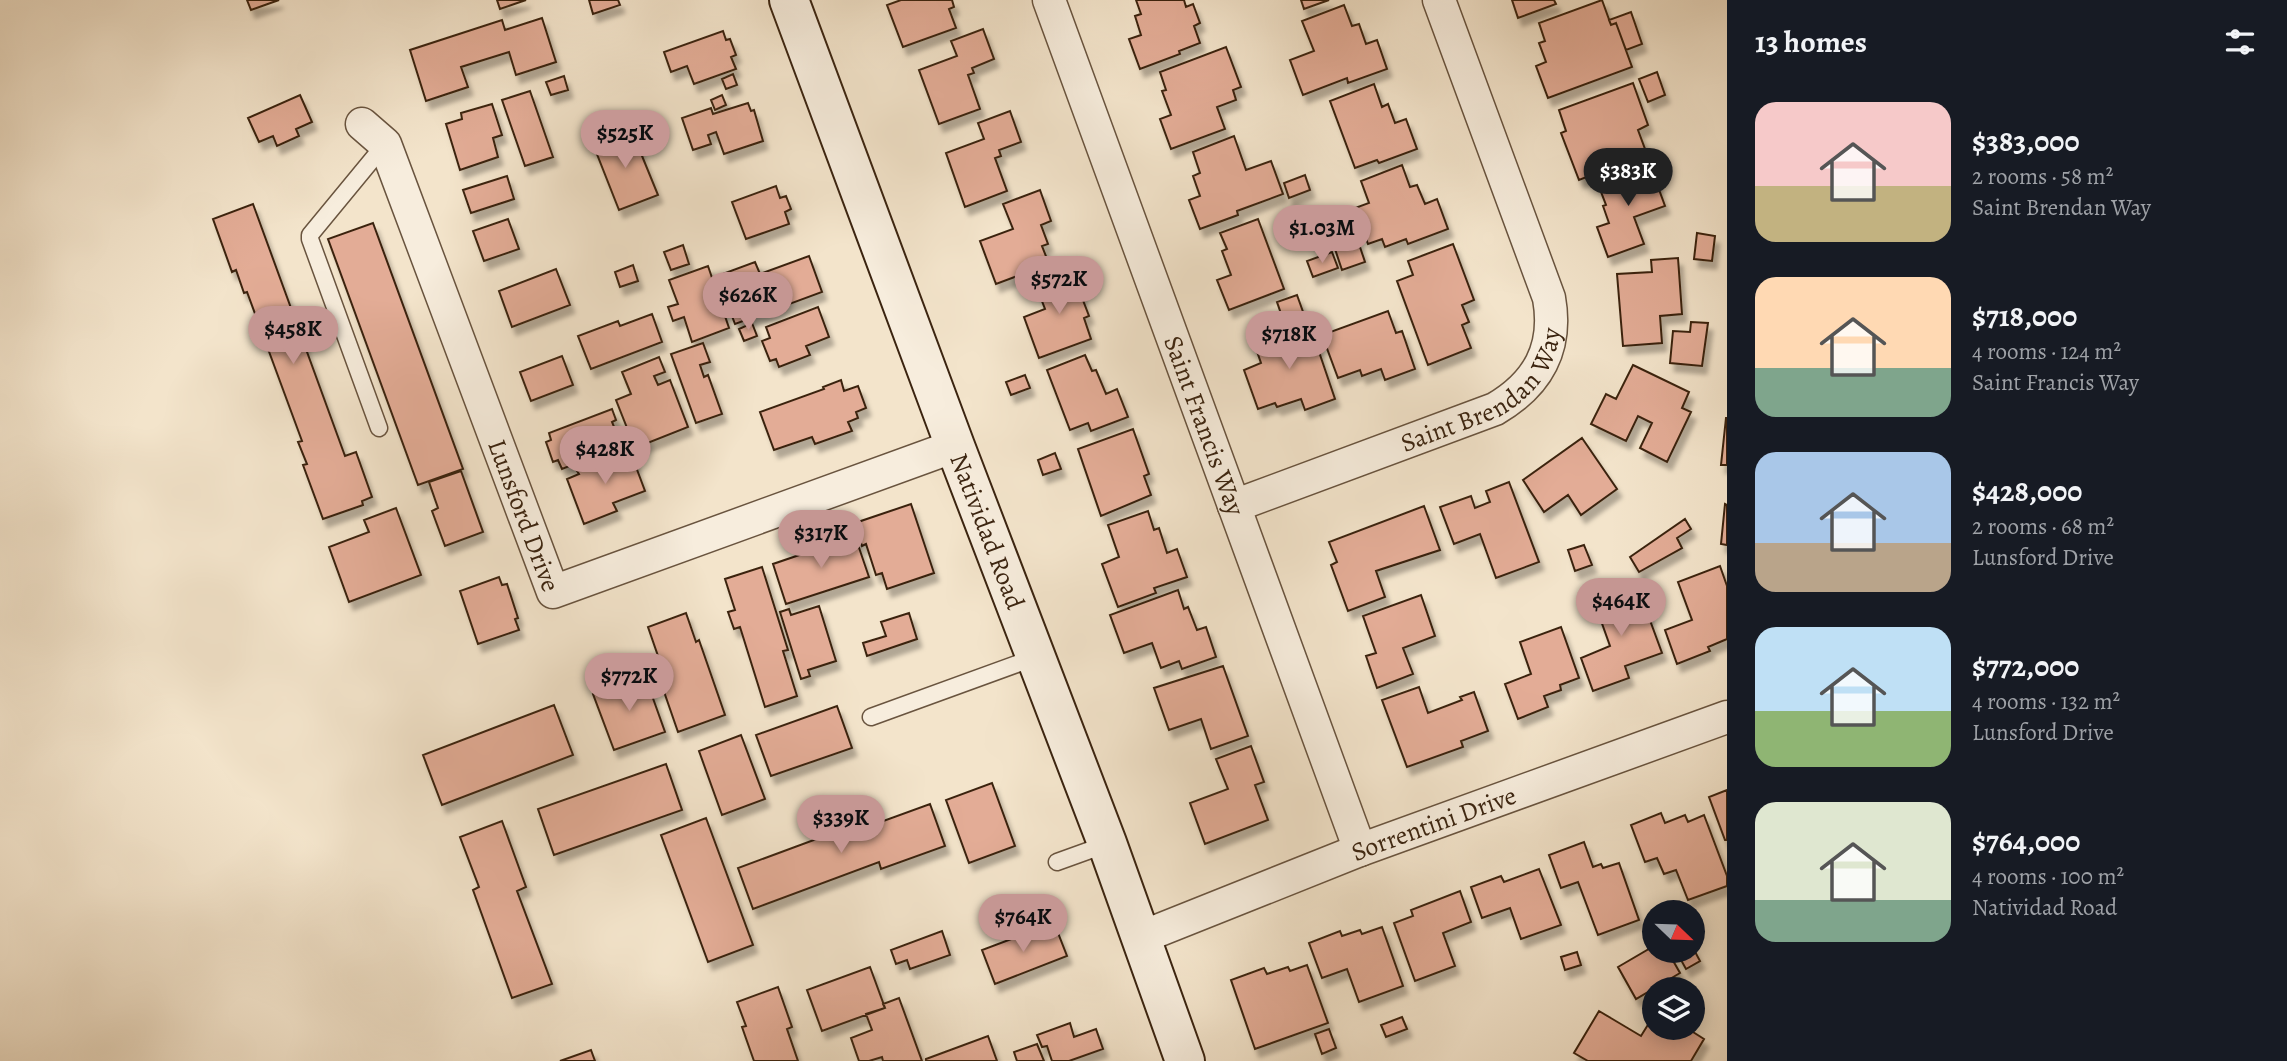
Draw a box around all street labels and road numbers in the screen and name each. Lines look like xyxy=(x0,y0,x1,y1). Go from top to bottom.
street label: Saint Brendan Way xyxy=(1396,325,1569,461)
street label: Saint Francis Way xyxy=(1155,331,1253,521)
street label: Lunsford Drive xyxy=(479,434,568,597)
street label: Natividad Road xyxy=(941,448,1033,614)
street label: Sorrentini Drive xyxy=(1346,778,1521,870)

